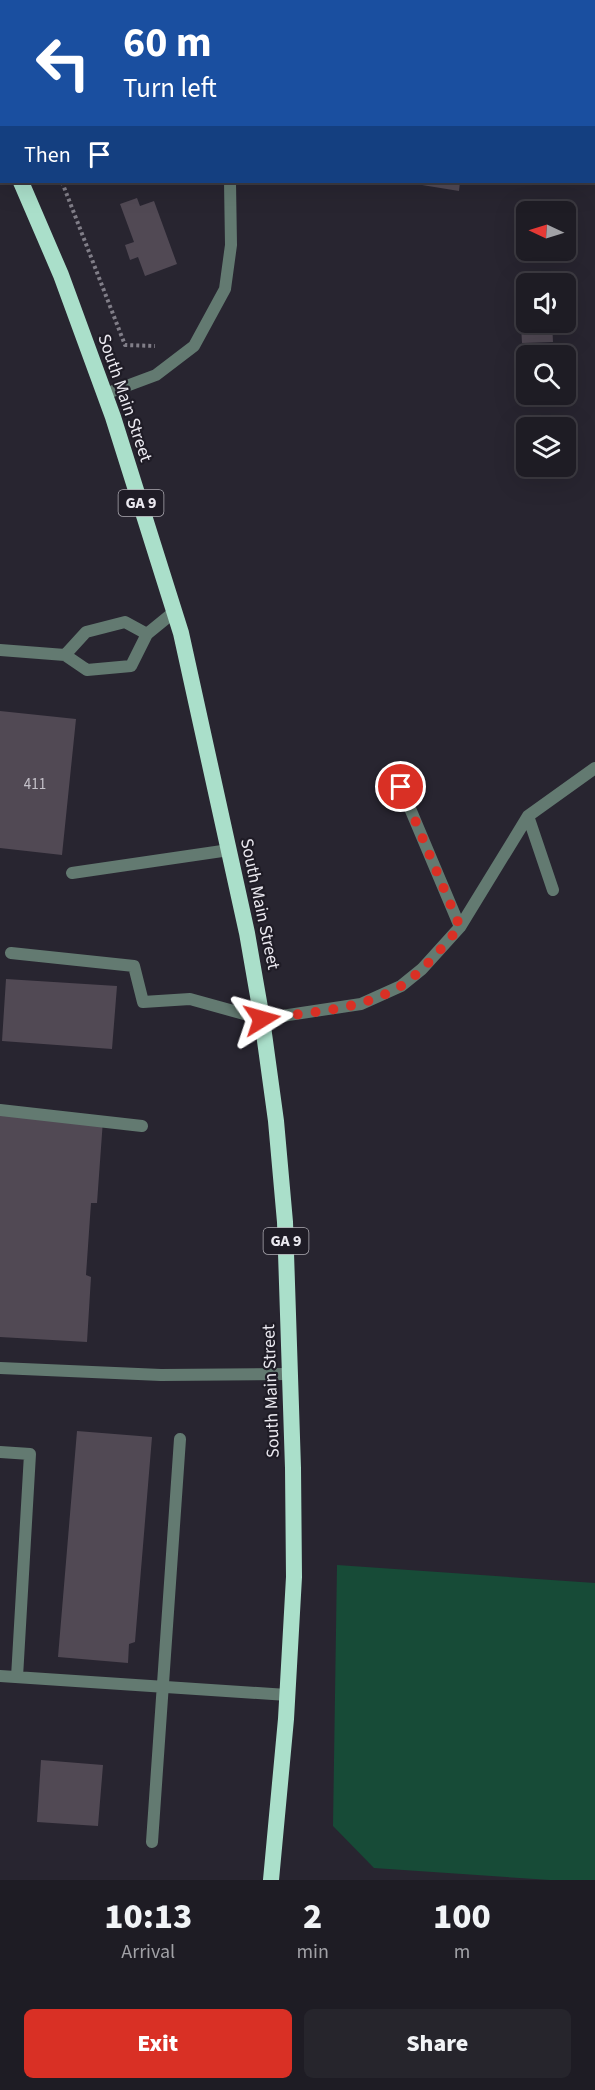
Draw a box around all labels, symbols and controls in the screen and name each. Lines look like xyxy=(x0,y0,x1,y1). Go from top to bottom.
text: 60 m xyxy=(123,13,212,73)
icon: left xyxy=(24,24,102,102)
text: Turn left xyxy=(123,69,217,108)
icon: arrive xyxy=(83,138,116,171)
text: Then xyxy=(24,139,71,171)
north arrow xyxy=(516,201,576,261)
map controls xyxy=(516,201,576,477)
button: sound xyxy=(516,273,576,333)
street label: South Main Street xyxy=(91,331,159,465)
button: search xyxy=(516,345,576,405)
button: layers xyxy=(516,417,576,477)
road number: GA 9 xyxy=(118,490,164,516)
pin xyxy=(375,761,426,812)
icon: arrive xyxy=(384,770,417,803)
house number: 411 xyxy=(24,774,46,795)
street label: South Main Street xyxy=(234,836,286,972)
position arrow xyxy=(230,987,294,1051)
road number: GA 9 xyxy=(264,1228,308,1254)
street label: South Main Street xyxy=(256,1324,286,1458)
text: 10:13 xyxy=(104,1891,192,1942)
text: 2 xyxy=(303,1891,322,1942)
text: 100 xyxy=(433,1891,491,1942)
text: Arrival xyxy=(121,1938,175,1966)
text: min xyxy=(296,1938,329,1966)
text: m xyxy=(454,1938,470,1966)
button: Exit xyxy=(24,2009,292,2078)
button: Share xyxy=(304,2009,571,2078)

